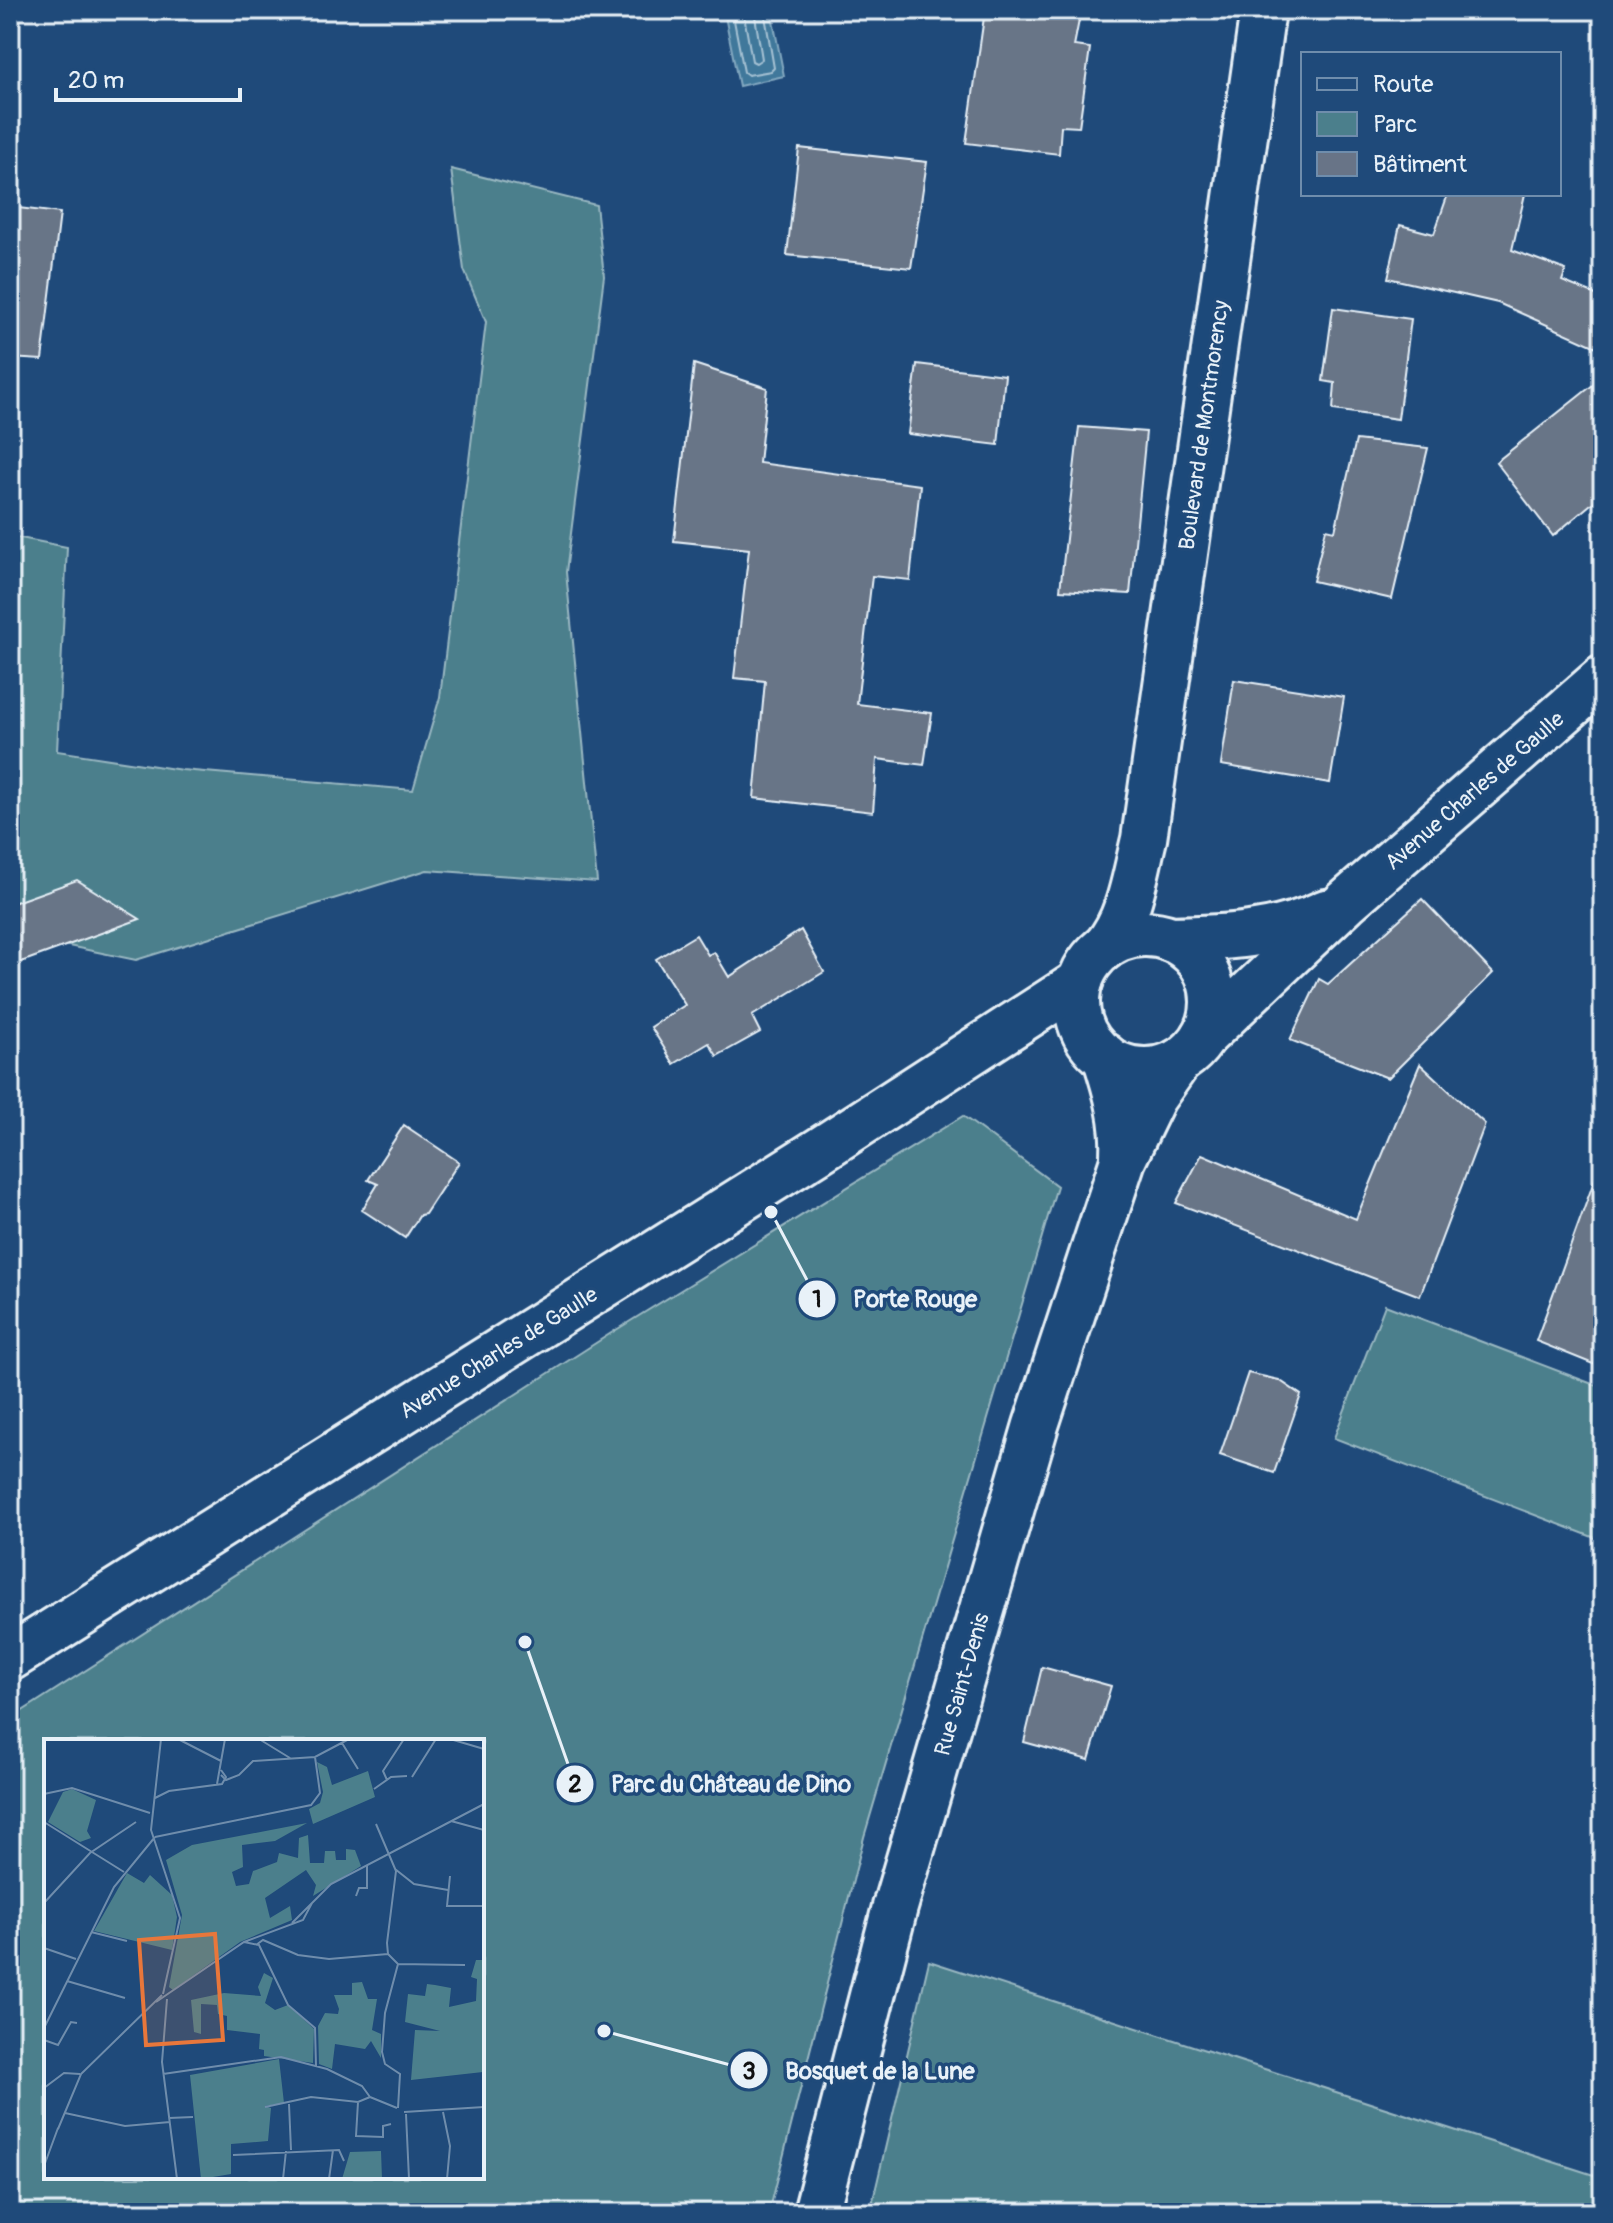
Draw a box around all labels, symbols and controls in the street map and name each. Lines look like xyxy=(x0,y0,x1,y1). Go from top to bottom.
scale bar xyxy=(56,52,240,102)
legend xyxy=(1301,52,1561,196)
text: 20 m xyxy=(68,66,124,95)
text: Route xyxy=(1373,70,1434,99)
text: Parc xyxy=(1373,110,1417,139)
text: Bâtiment xyxy=(1373,150,1467,179)
street label: Boulevard de Montmorency xyxy=(1173,298,1235,552)
street label: Avenue Charles de Gaulle xyxy=(1379,705,1570,876)
callout: Porte Rouge xyxy=(797,1275,993,1323)
street label: Avenue Charles de Gaulle xyxy=(394,1280,603,1425)
text: 1 xyxy=(812,1285,822,1314)
text: Porte Rouge xyxy=(853,1285,978,1314)
street label: Rue Saint-Denis xyxy=(928,1610,996,1759)
inset map xyxy=(44,1739,484,2179)
callout: Parc du Château de Dino xyxy=(555,1760,867,1808)
text: 2 xyxy=(568,1770,582,1799)
text: Parc du Château de Dino xyxy=(611,1770,851,1799)
callout: Bosquet de la Lune xyxy=(729,2046,990,2094)
text: 3 xyxy=(742,2057,756,2086)
text: Bosquet de la Lune xyxy=(785,2057,976,2086)

